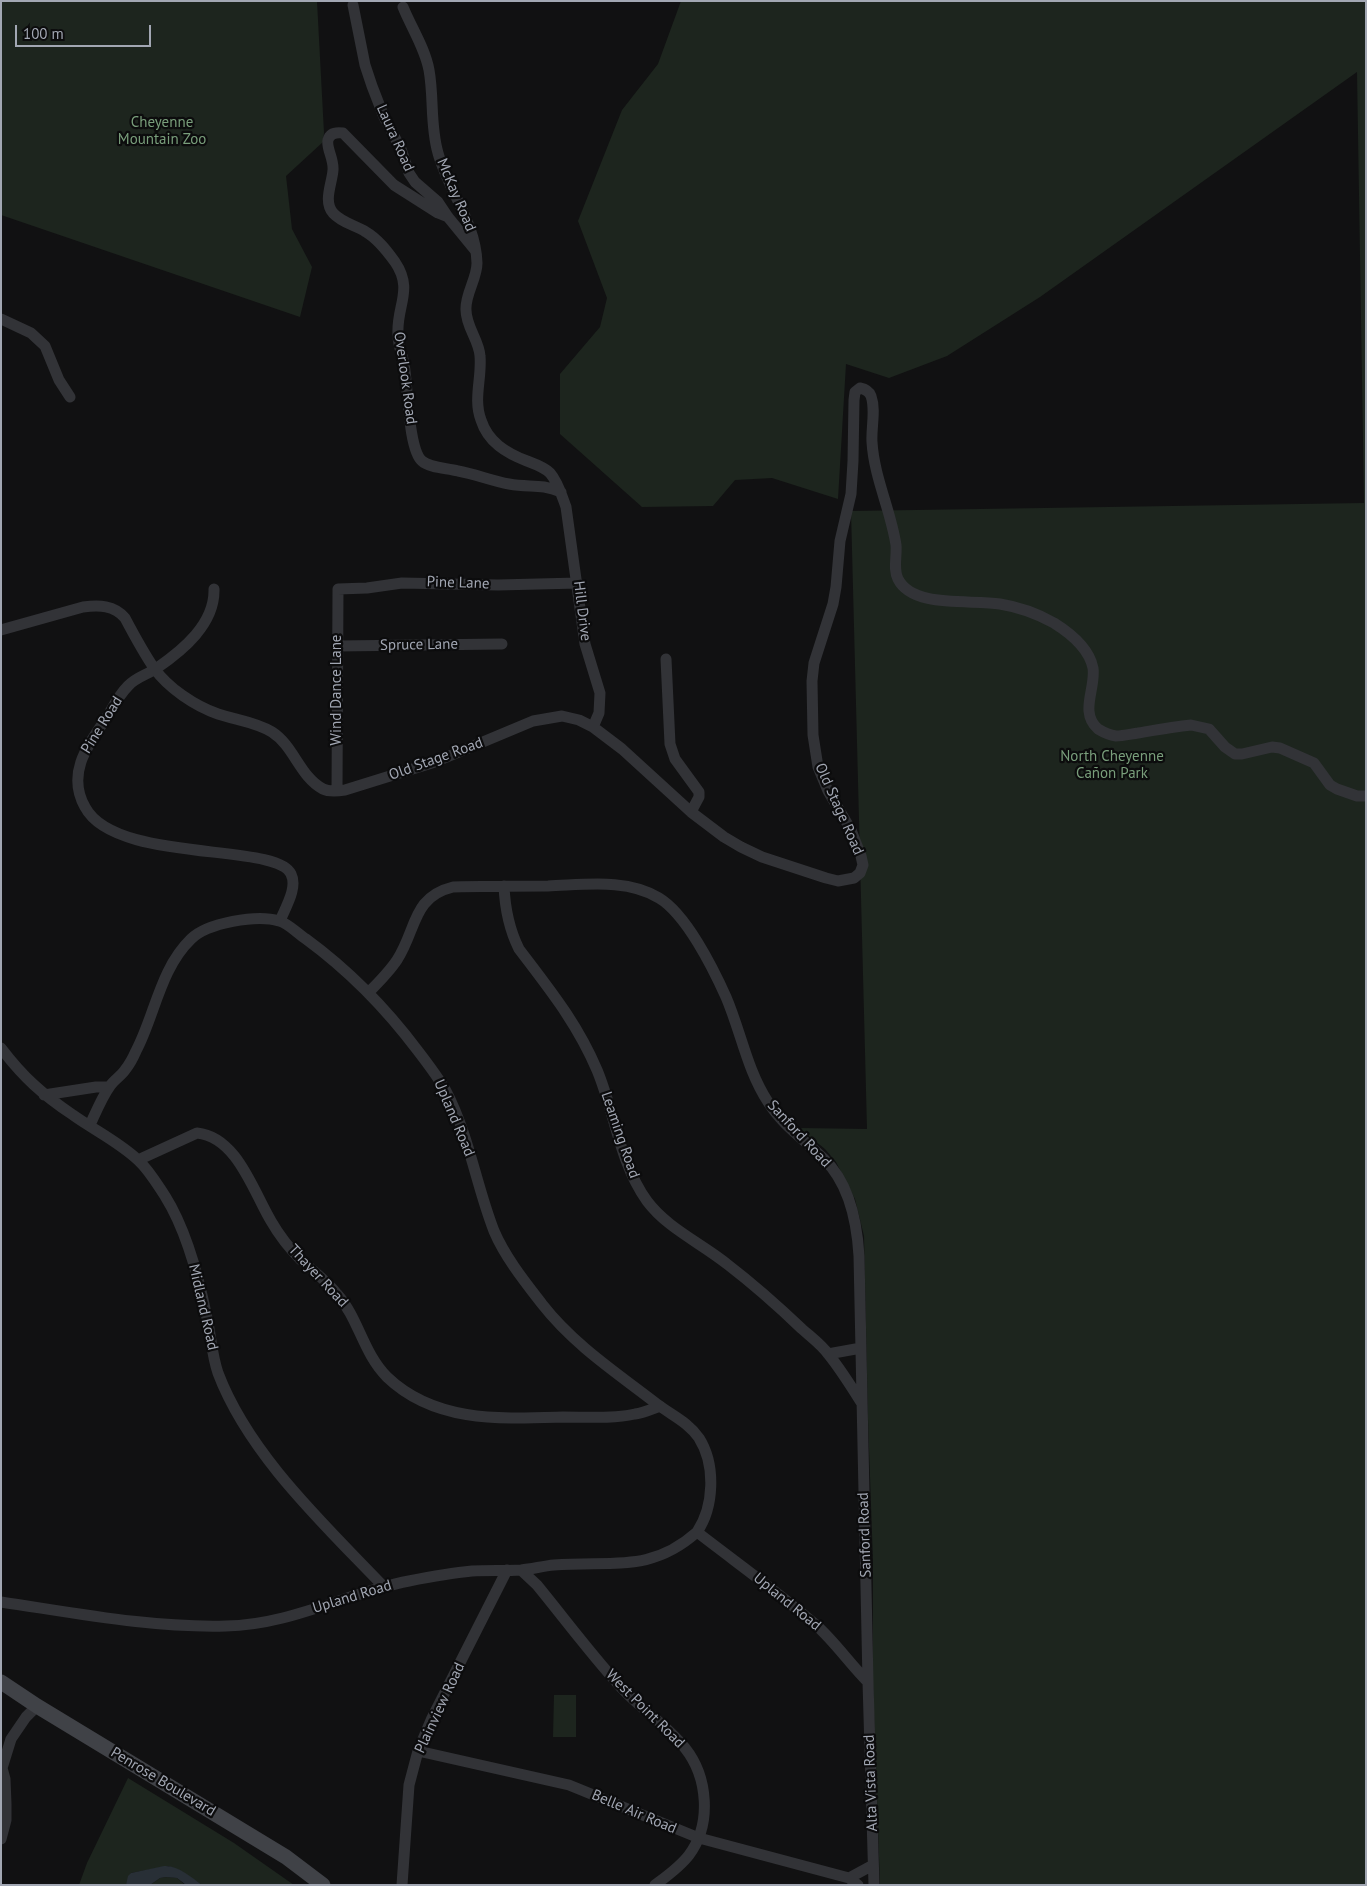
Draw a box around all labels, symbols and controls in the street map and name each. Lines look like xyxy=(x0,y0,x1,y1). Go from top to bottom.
scale bar xyxy=(18,15,154,47)
text: 100 m xyxy=(23,24,64,43)
street label: Laura Road xyxy=(372,102,418,174)
park label: Cheyenne Mountain Zoo xyxy=(118,114,206,149)
street label: McKay Road xyxy=(433,156,479,234)
street label: Overlook Road xyxy=(390,331,420,425)
street label: Pine Lane xyxy=(426,573,490,593)
street label: Hill Drive xyxy=(569,580,595,642)
street label: Wind Dance Lane xyxy=(328,635,346,745)
street label: Spruce Lane xyxy=(380,635,458,655)
street label: Pine Road xyxy=(77,693,127,757)
street label: Old Stage Road xyxy=(387,734,485,784)
park label: North Cheyenne Cañon Park xyxy=(1060,748,1164,783)
street label: Old Stage Road xyxy=(811,760,867,858)
street label: Upland Road xyxy=(430,1077,478,1159)
street label: Leaming Road xyxy=(597,1089,643,1181)
street label: Sanford Road xyxy=(763,1097,835,1171)
street label: Thayer Road xyxy=(284,1241,352,1311)
street label: Midland Road xyxy=(184,1262,222,1352)
street label: Sanford Road xyxy=(855,1492,875,1578)
street label: Upland Road xyxy=(750,1569,824,1635)
street label: Upland Road xyxy=(310,1576,394,1618)
street label: Plainview Road xyxy=(411,1660,469,1756)
street label: West Point Road xyxy=(602,1666,688,1752)
street label: Alta Vista Road xyxy=(860,1734,882,1832)
street label: Penrose Boulevard xyxy=(107,1744,219,1820)
street label: Belle Air Road xyxy=(589,1786,679,1838)

